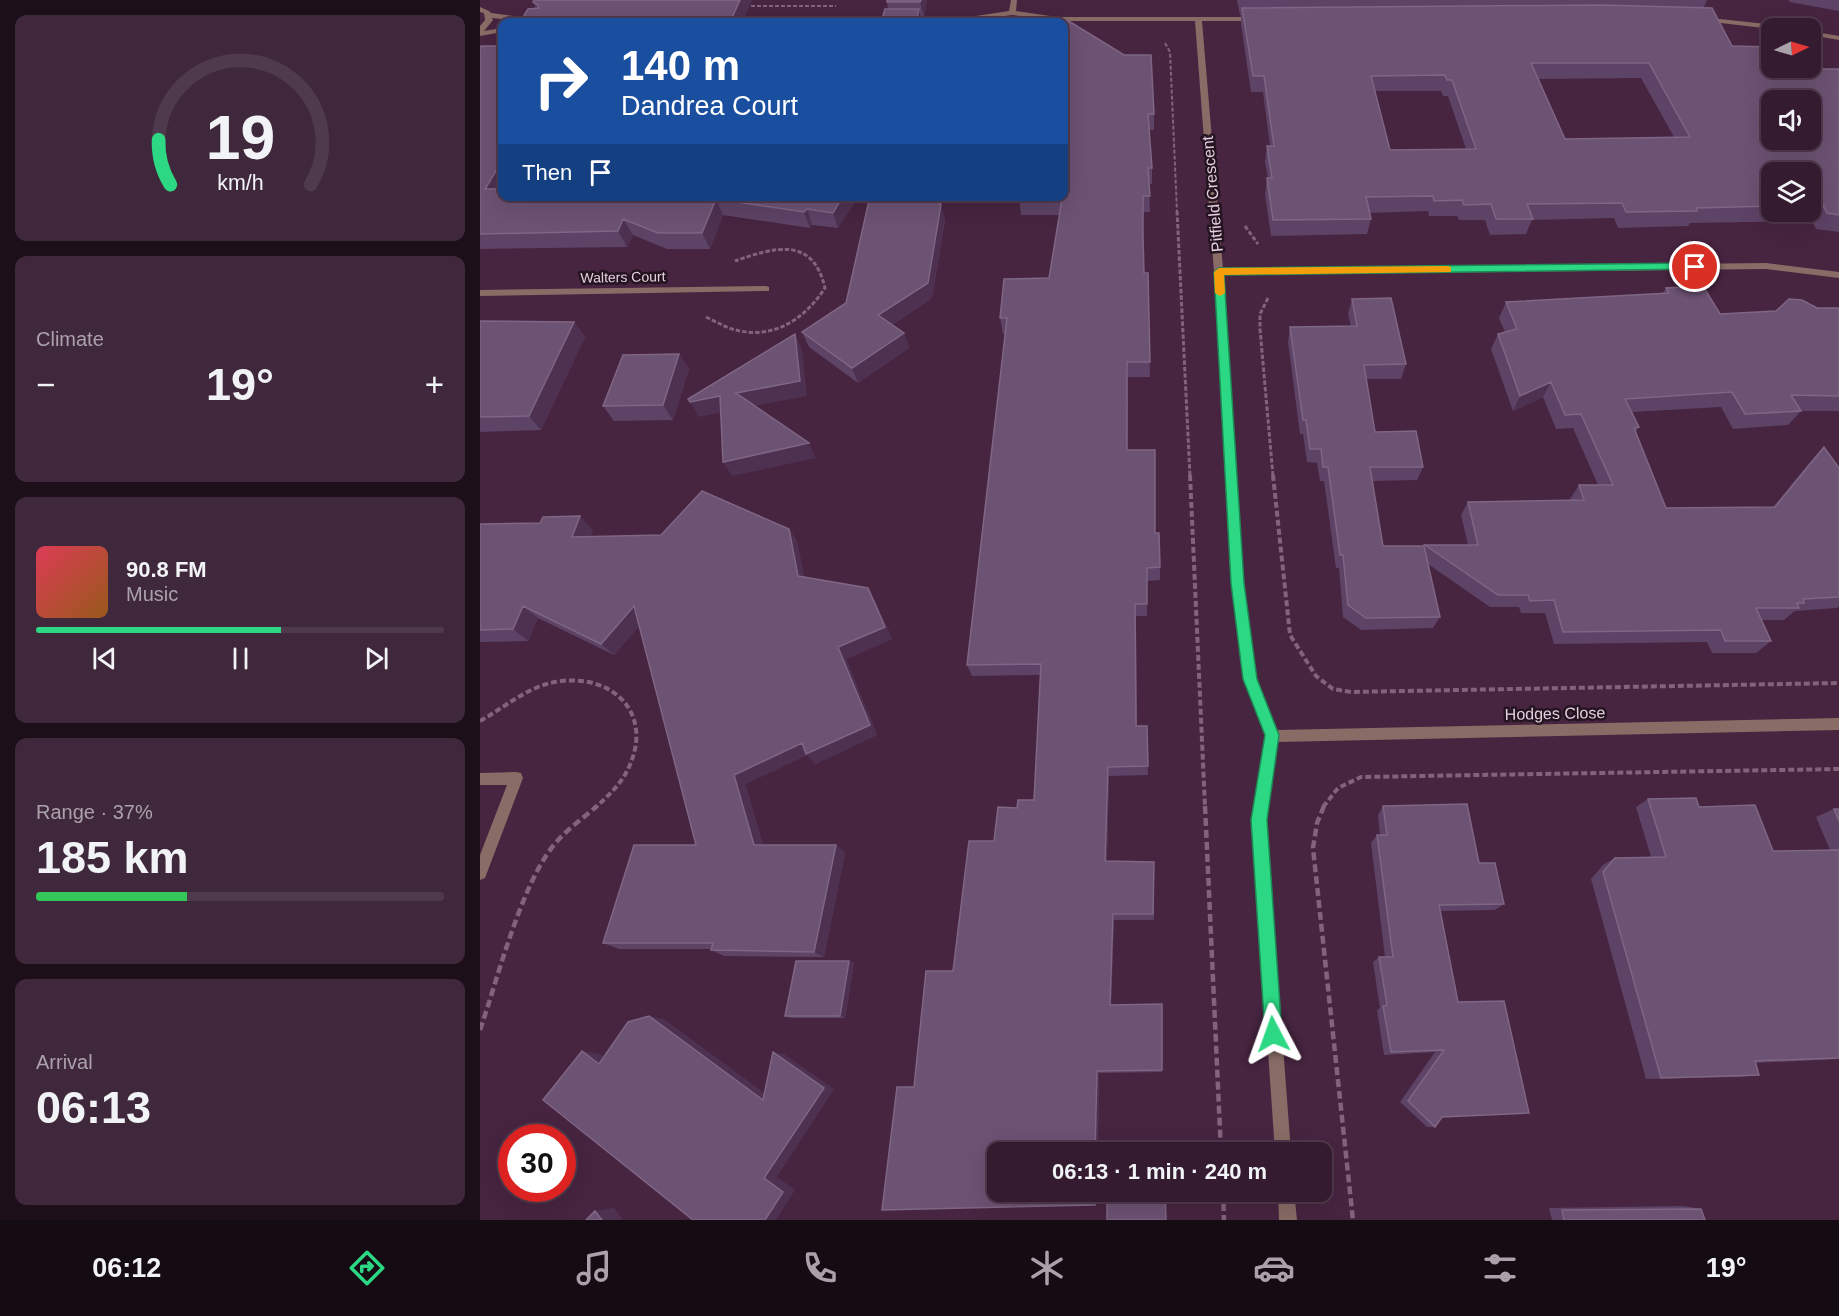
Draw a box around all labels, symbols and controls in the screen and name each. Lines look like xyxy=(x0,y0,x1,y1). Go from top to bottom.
north arrow xyxy=(1761,18,1821,78)
map controls xyxy=(1761,18,1821,222)
icon: right xyxy=(522,42,600,120)
text: 140 m xyxy=(621,42,740,89)
button: sound xyxy=(1761,90,1821,150)
text: Dandrea Court xyxy=(621,91,798,121)
text: 19 xyxy=(205,103,275,172)
street label: Pitfield Crescent xyxy=(1199,135,1226,253)
icon: arrive xyxy=(584,156,617,189)
text: Then xyxy=(522,160,572,185)
button: layers xyxy=(1761,162,1821,222)
text: km/h xyxy=(217,171,263,195)
pin xyxy=(1669,241,1720,292)
icon: arrive xyxy=(1678,250,1711,283)
street label: Walters Court xyxy=(580,268,666,286)
text: Climate xyxy=(36,328,104,350)
text: 19° xyxy=(206,359,274,410)
text: − xyxy=(36,366,55,403)
text: + xyxy=(425,366,444,403)
text: 90.8 FM xyxy=(126,557,207,582)
text: Music xyxy=(126,583,178,605)
icon: previous xyxy=(88,642,121,675)
icon: pause xyxy=(224,642,257,675)
icon: next xyxy=(360,642,393,675)
street label: Hodges Close xyxy=(1505,704,1606,723)
text: Range · 37% xyxy=(36,801,153,823)
text: 185 km xyxy=(36,832,189,883)
position arrow xyxy=(1241,1002,1305,1066)
text: Arrival xyxy=(36,1051,93,1073)
text: 06:13 xyxy=(36,1082,151,1133)
speed limit sign: 30 xyxy=(498,1124,576,1202)
text: 06:13 · 1 min · 240 m xyxy=(1052,1159,1267,1184)
icon: directions xyxy=(346,1247,388,1289)
icon: music xyxy=(573,1247,615,1289)
icon: phone xyxy=(799,1247,841,1289)
icon: climate xyxy=(1026,1247,1068,1289)
icon: car xyxy=(1253,1247,1295,1289)
icon: filters xyxy=(1479,1247,1521,1289)
text: 06:12 xyxy=(92,1253,161,1283)
text: 19° xyxy=(1706,1253,1747,1283)

